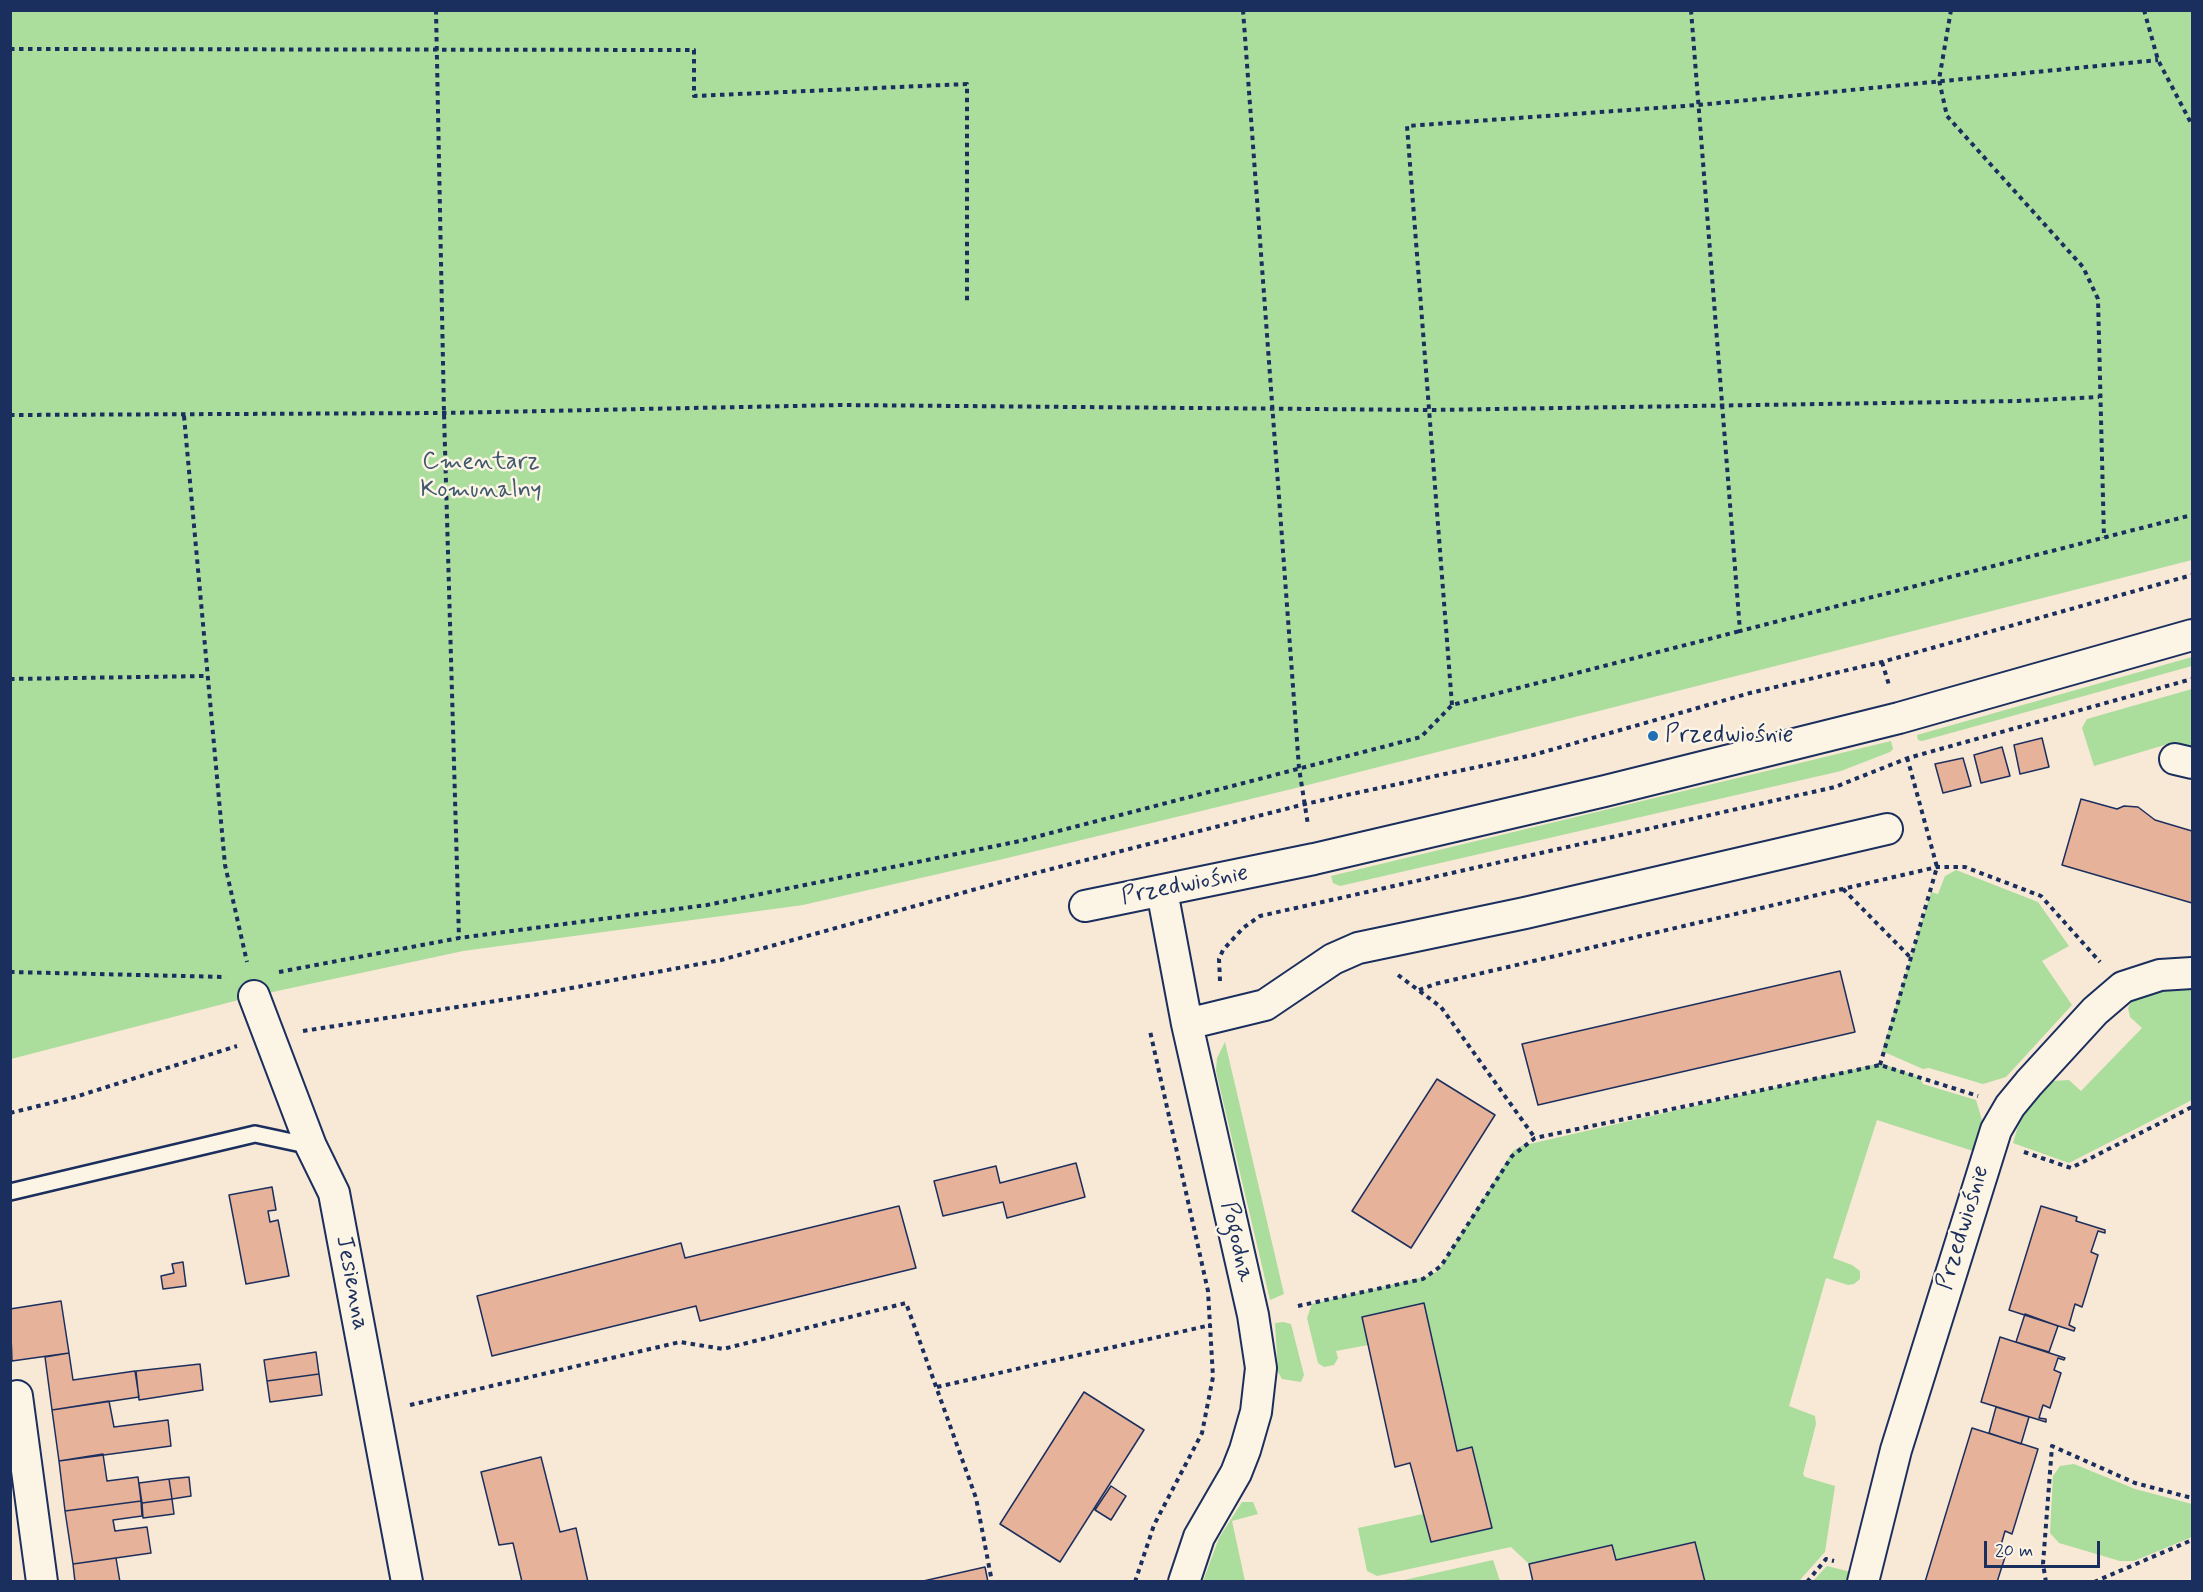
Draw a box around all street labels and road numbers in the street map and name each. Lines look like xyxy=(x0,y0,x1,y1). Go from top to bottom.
street label: Przedwiośnie xyxy=(1119,860,1251,912)
street label: Przedwiośnie xyxy=(1931,1162,1997,1294)
street label: Pogodna xyxy=(1213,1199,1259,1285)
street label: Jesienna xyxy=(328,1233,374,1333)

